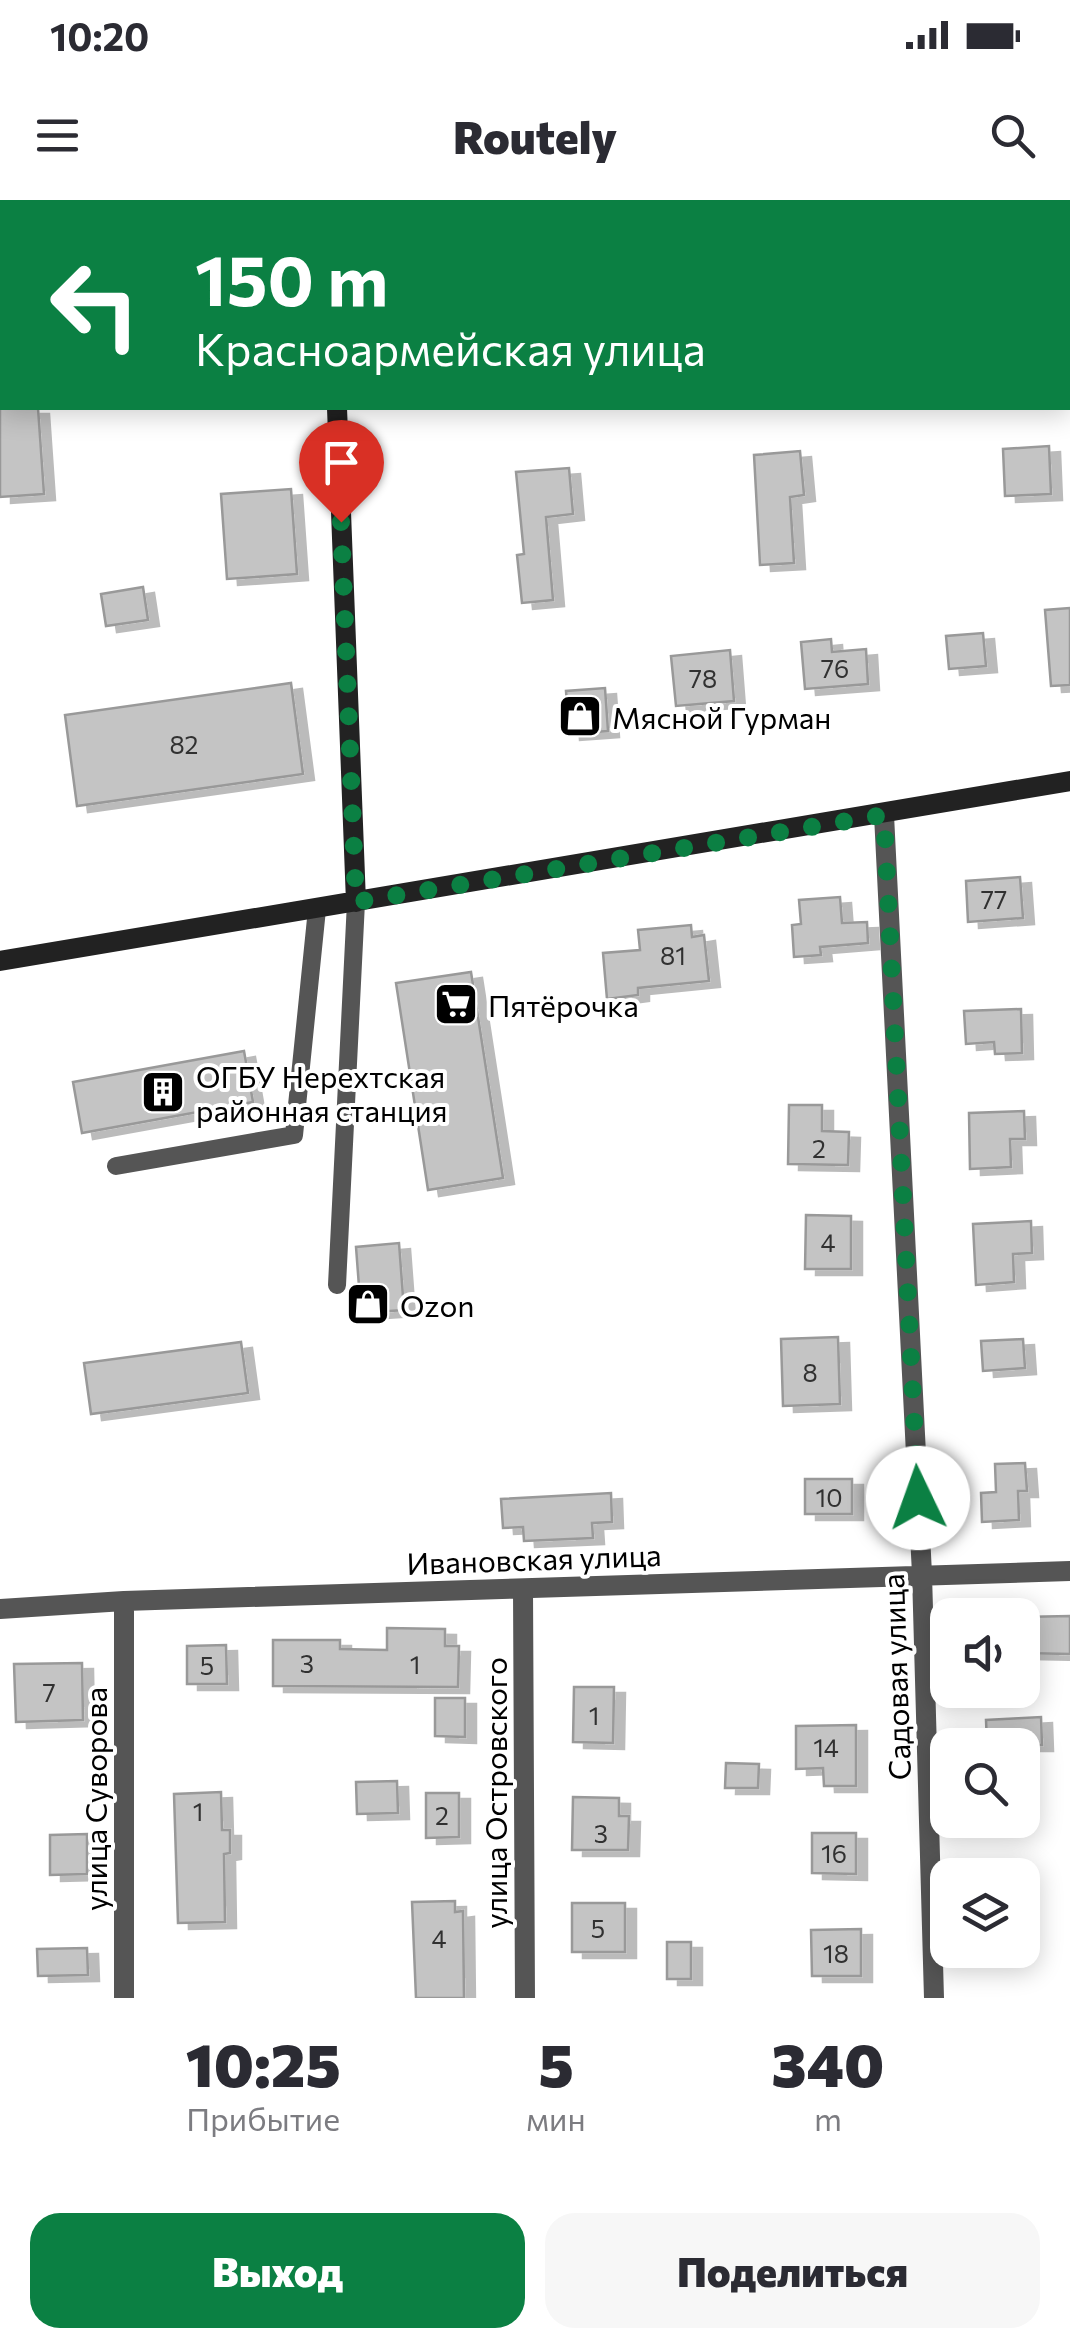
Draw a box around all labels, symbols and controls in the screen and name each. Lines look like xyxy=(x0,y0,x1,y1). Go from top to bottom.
text: 10:20 xyxy=(50,12,149,59)
icon: menu xyxy=(30,108,85,163)
text: Routely xyxy=(453,108,617,163)
icon: search xyxy=(985,108,1040,163)
text: 150 m xyxy=(195,235,388,320)
icon: left xyxy=(30,240,160,370)
text: Красноармейская улица xyxy=(195,320,706,375)
pin xyxy=(299,420,384,523)
icon: arrive xyxy=(314,435,369,490)
house number: 76 xyxy=(821,653,849,683)
house number: 78 xyxy=(689,663,717,693)
shop icon: Мясной Гурман xyxy=(557,693,603,739)
place label: Мясной Гурман xyxy=(612,698,831,735)
house number: 82 xyxy=(170,729,198,759)
house number: 77 xyxy=(981,884,1007,914)
house number: 81 xyxy=(660,940,686,970)
supermarket icon: Пятёрочка xyxy=(433,981,479,1027)
place label: Пятёрочка xyxy=(488,986,639,1023)
place label: ОГБУ Нерехтская районная станция xyxy=(196,1057,447,1128)
building icon: ОГБУ Нерехтская районная станция xyxy=(140,1069,186,1115)
house number: 2 xyxy=(812,1133,826,1163)
house number: 4 xyxy=(820,1227,836,1257)
shop icon: Ozon xyxy=(345,1281,391,1327)
place label: Ozon xyxy=(400,1286,475,1323)
house number: 8 xyxy=(802,1357,818,1387)
position arrow xyxy=(866,1446,970,1550)
house number: 10 xyxy=(815,1482,843,1512)
street label: Ивановская улица xyxy=(406,1535,662,1581)
street label: Садовая улица xyxy=(873,1573,917,1781)
map controls xyxy=(930,1598,1040,1968)
button: sound xyxy=(930,1598,1040,1708)
house number: 3 xyxy=(300,1648,314,1678)
house number: 1 xyxy=(410,1649,420,1679)
house number: 5 xyxy=(200,1650,214,1680)
street label: улица Островского xyxy=(476,1657,513,1929)
house number: 7 xyxy=(42,1677,56,1707)
street label: улица Суворова xyxy=(76,1687,113,1911)
house number: 1 xyxy=(589,1700,599,1730)
button: search xyxy=(930,1728,1040,1838)
house number: 14 xyxy=(813,1732,839,1762)
house number: 1 xyxy=(193,1796,203,1826)
house number: 2 xyxy=(435,1800,449,1830)
house number: 3 xyxy=(594,1818,608,1848)
house number: 16 xyxy=(821,1838,847,1868)
button: layers xyxy=(930,1858,1040,1968)
house number: 5 xyxy=(591,1913,605,1943)
house number: 4 xyxy=(431,1923,447,1953)
house number: 18 xyxy=(823,1938,849,1968)
text: 10:25 xyxy=(186,2026,341,2099)
text: 5 xyxy=(538,2026,574,2099)
text: 340 xyxy=(771,2026,884,2099)
text: Прибытие xyxy=(186,2098,340,2138)
text: мин xyxy=(526,2098,586,2138)
text: m xyxy=(814,2098,842,2138)
button: Выход xyxy=(30,2213,525,2328)
button: Поделиться xyxy=(545,2213,1040,2328)

